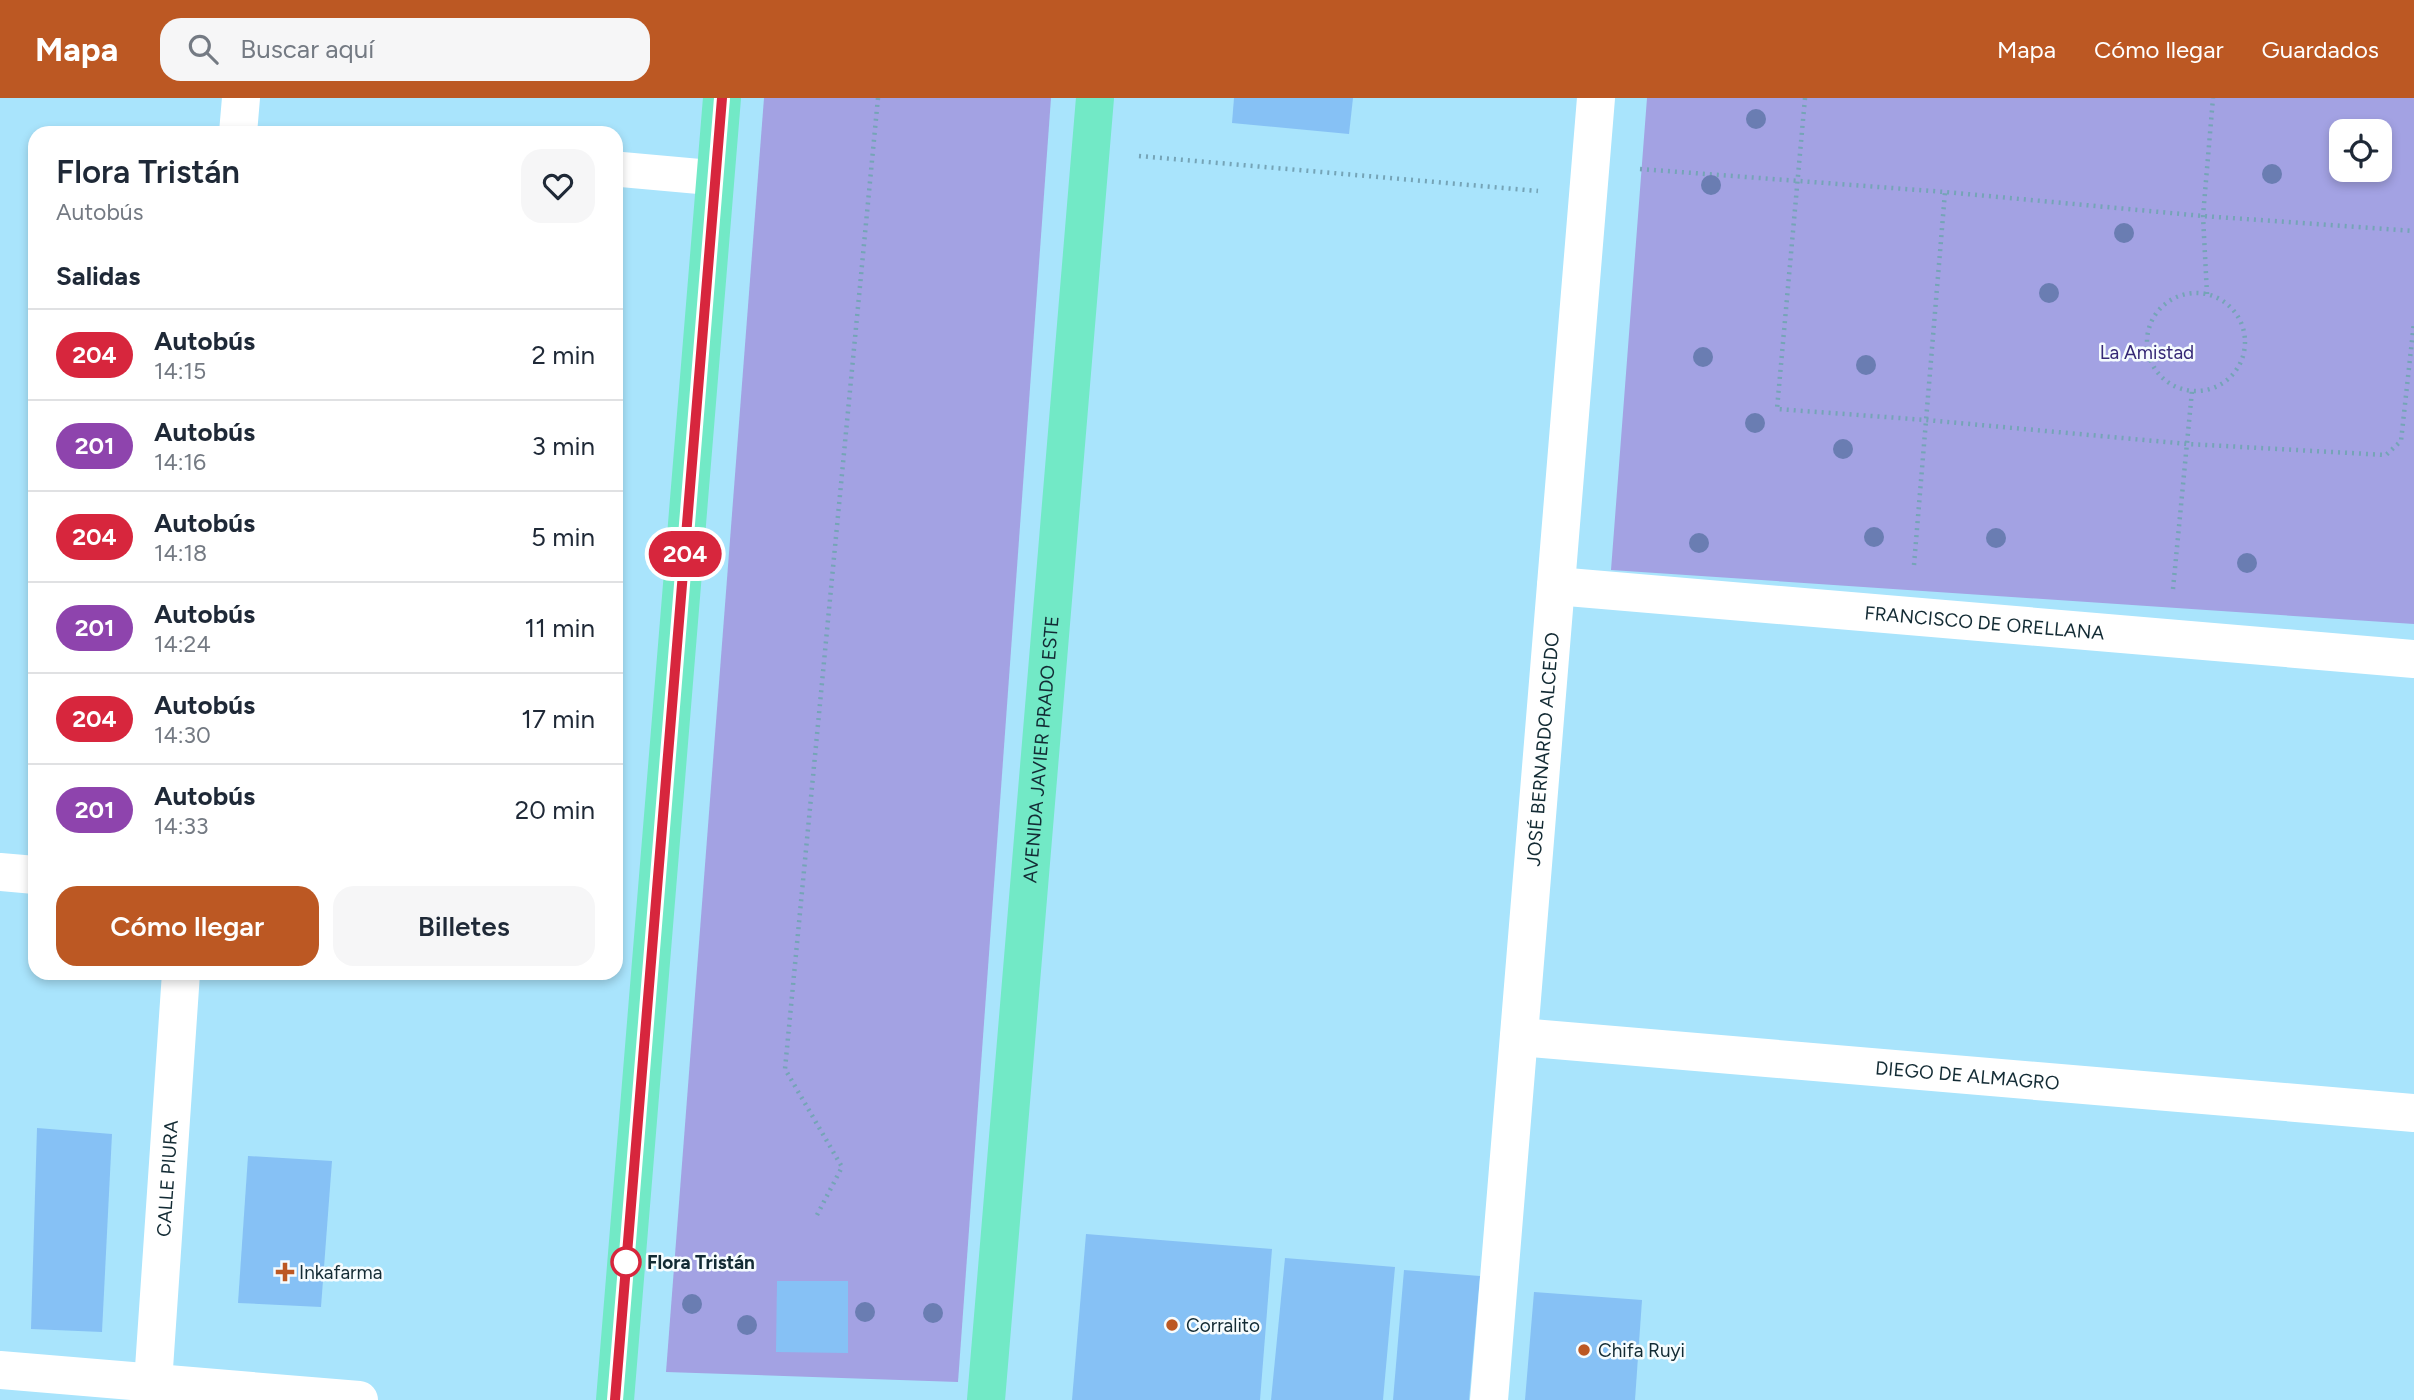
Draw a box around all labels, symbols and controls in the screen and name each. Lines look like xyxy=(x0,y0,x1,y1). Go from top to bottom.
search box xyxy=(160,18,650,81)
text: Mapa xyxy=(35,30,118,69)
icon: search xyxy=(184,30,222,68)
text: Buscar aquí xyxy=(240,33,374,65)
text: Mapa xyxy=(1997,35,2056,64)
text: Cómo llegar xyxy=(2094,35,2224,64)
text: Guardados xyxy=(2262,35,2379,64)
map controls xyxy=(2329,119,2392,182)
button: locate xyxy=(2329,119,2392,182)
button: heart xyxy=(521,149,595,223)
text: Flora Tristán xyxy=(56,152,240,191)
text: Autobús xyxy=(56,198,143,226)
text: Salidas xyxy=(56,260,140,292)
text: Autobús xyxy=(154,325,255,357)
text: 2 min xyxy=(531,339,595,371)
text: 204 xyxy=(72,340,117,369)
park label: La Amistad xyxy=(2100,341,2194,364)
text: 14:15 xyxy=(154,357,206,385)
text: Autobús xyxy=(154,416,255,448)
text: 3 min xyxy=(532,430,595,462)
text: 201 xyxy=(75,431,114,460)
text: 14:16 xyxy=(154,448,206,476)
text: Autobús xyxy=(154,507,255,539)
text: 5 min xyxy=(531,521,595,553)
text: 204 xyxy=(72,522,117,551)
line badge: 204 xyxy=(645,531,725,577)
text: 14:18 xyxy=(154,539,207,567)
text: 204 xyxy=(663,539,707,568)
text: Autobús xyxy=(154,598,255,630)
street label: FRANCISCO DE ORELLANA xyxy=(1864,601,2105,644)
text: 11 min xyxy=(524,612,595,644)
text: 201 xyxy=(75,613,114,642)
street label: AVENIDA JAVIER PRADO ESTE xyxy=(1018,615,1063,884)
text: 14:24 xyxy=(154,630,211,658)
street label: JOSÉ BERNARDO ALCEDO xyxy=(1521,631,1564,867)
text: Autobús xyxy=(154,689,255,721)
text: 17 min xyxy=(521,703,595,735)
text: 204 xyxy=(72,704,117,733)
text: 14:30 xyxy=(154,721,211,749)
text: Autobús xyxy=(154,780,255,812)
text: 20 min xyxy=(515,794,595,826)
text: 201 xyxy=(75,795,114,824)
text: 14:33 xyxy=(154,812,209,840)
button: Cómo llegar xyxy=(56,886,319,966)
button: Billetes xyxy=(333,886,595,966)
street label: DIEGO DE ALMAGRO xyxy=(1874,1056,2060,1094)
street label: CALLE PIURA xyxy=(152,1119,182,1237)
marker: Flora Tristán xyxy=(611,1247,641,1277)
place label: Flora Tristán xyxy=(647,1251,755,1274)
place label: Inkafarma xyxy=(299,1261,382,1284)
marker: Inkafarma xyxy=(277,1264,293,1280)
place label: Corralito xyxy=(1186,1314,1260,1337)
marker: Corralito xyxy=(1164,1317,1180,1333)
place label: Chifa Ruyi xyxy=(1598,1339,1685,1362)
marker: Chifa Ruyi xyxy=(1576,1342,1592,1358)

